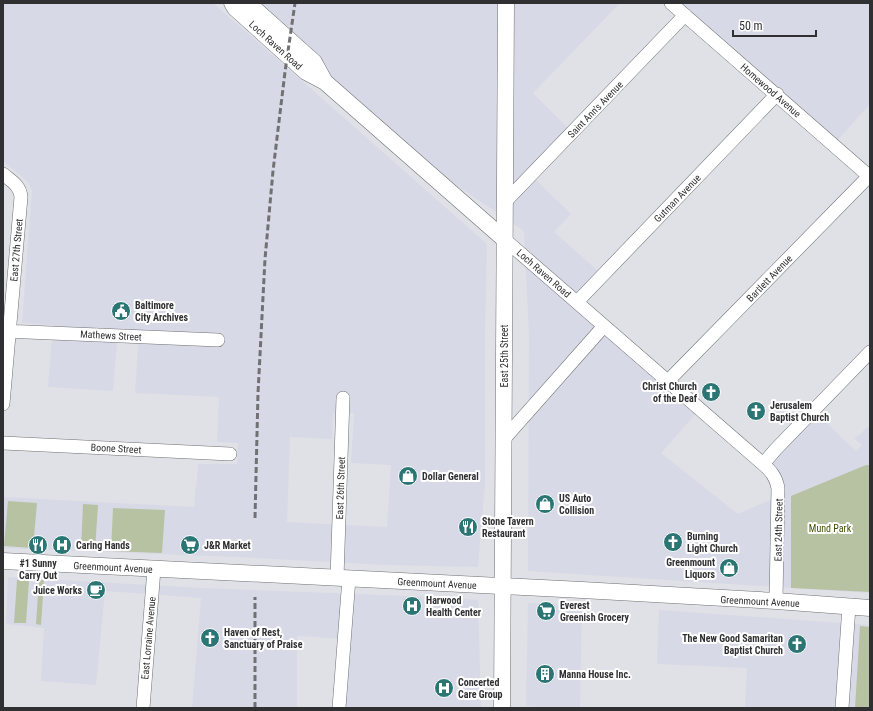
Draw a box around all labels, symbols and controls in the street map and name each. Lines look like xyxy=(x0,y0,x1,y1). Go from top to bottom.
scale bar xyxy=(733,12,816,38)
street label: Loch Raven Road xyxy=(247,19,305,72)
text: 50 m xyxy=(739,19,763,33)
street label: Homewood Avenue xyxy=(738,61,803,120)
street label: Saint Ann's Avenue xyxy=(566,79,625,140)
street label: Gutman Avenue xyxy=(652,172,703,224)
street label: East 27th Street xyxy=(8,218,25,282)
street label: Loch Raven Road xyxy=(515,247,573,300)
street label: Bartlett Avenue xyxy=(744,253,795,304)
public building icon: Baltimore City Archives xyxy=(110,300,132,322)
place label: Baltimore City Archives xyxy=(135,300,188,323)
street label: East 25th Street xyxy=(499,324,510,387)
street label: Mathews Street xyxy=(80,328,142,343)
place label: Christ Church of the Deaf xyxy=(642,381,698,404)
church icon: Christ Church of the Deaf xyxy=(700,381,722,403)
church icon: Jerusalem Baptist Church xyxy=(745,400,767,422)
place label: Jerusalem Baptist Church xyxy=(770,400,829,423)
street label: Boone Street xyxy=(90,442,142,455)
street label: East 26th Street xyxy=(334,456,347,520)
shop icon: Dollar General xyxy=(397,465,419,487)
place label: Dollar General xyxy=(422,471,479,482)
shop icon: US Auto Collision xyxy=(534,493,556,515)
place label: US Auto Collision xyxy=(559,493,594,516)
street label: East 24th Street xyxy=(772,498,785,562)
restaurant icon: Stone Tavern Restaurant xyxy=(457,516,479,538)
place label: Stone Tavern Restaurant xyxy=(482,516,534,539)
park label: Mund Park xyxy=(809,523,852,534)
church icon: Burning Light Church xyxy=(662,531,684,553)
place label: Burning Light Church xyxy=(687,531,738,554)
restaurant icon: #1 Sunny Carry Out xyxy=(27,534,49,556)
hospital icon: Caring Hands xyxy=(51,534,73,556)
supermarket icon: J&R Market xyxy=(179,534,201,556)
place label: Caring Hands xyxy=(76,540,130,551)
place label: J&R Market xyxy=(204,540,251,551)
place label: Greenmount Liquors xyxy=(666,557,715,580)
shop icon: Greenmount Liquors xyxy=(718,557,740,579)
place label: #1 Sunny Carry Out xyxy=(19,558,57,581)
street label: Greenmount Avenue xyxy=(73,560,153,575)
street label: Greenmount Avenue xyxy=(397,576,477,591)
cafe icon: Juice Works xyxy=(85,579,107,601)
place label: Juice Works xyxy=(33,585,82,596)
street label: Greenmount Avenue xyxy=(720,594,800,609)
hospital icon: Harwood Health Center xyxy=(401,595,423,617)
place label: Harwood Health Center xyxy=(426,595,482,618)
street label: East Lorraine Avenue xyxy=(139,596,158,680)
supermarket icon: Everest Greenish Grocery xyxy=(535,600,557,622)
place label: Everest Greenish Grocery xyxy=(560,600,630,623)
church icon: Haven of Rest, Sanctuary of Praise xyxy=(199,627,221,649)
place label: Haven of Rest, Sanctuary of Praise xyxy=(224,627,303,650)
place label: The New Good Samaritan Baptist Church xyxy=(682,633,783,656)
church icon: The New Good Samaritan Baptist Church xyxy=(786,633,808,655)
building icon: Manna House Inc. xyxy=(534,663,556,685)
place label: Manna House Inc. xyxy=(559,669,631,680)
hospital icon: Concerted Care Group xyxy=(433,677,455,699)
place label: Concerted Care Group xyxy=(458,677,503,700)

